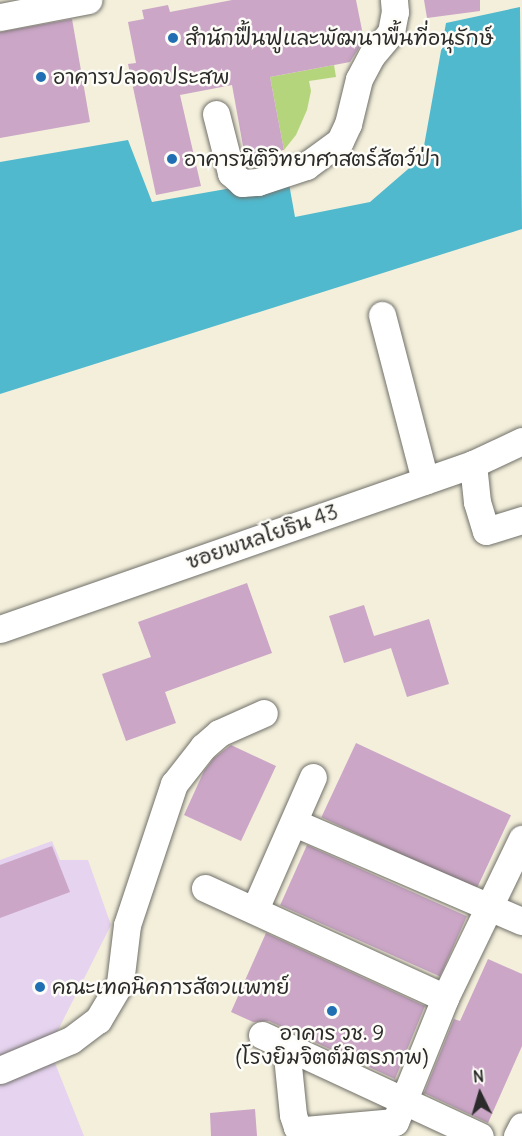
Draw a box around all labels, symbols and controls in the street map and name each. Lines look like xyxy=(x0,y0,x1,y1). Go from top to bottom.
place label: สำนักฟื้นฟูและพัฒนาพื้นที่อนุรักษ์ xyxy=(185,25,493,51)
marker: สำนักฟื้นฟูและพัฒนาพื้นที่อนุรักษ์ xyxy=(166,31,180,45)
place label: อาคารปลอดประสพ xyxy=(53,64,229,90)
marker: อาคารปลอดประสพ xyxy=(34,70,48,84)
place label: อาคารนิติวิทยาศาสตร์สัตว์ป่า xyxy=(184,146,440,172)
marker: อาคารนิติวิทยาศาสตร์สัตว์ป่า xyxy=(165,152,179,166)
street label: ซอยพหลโยธิน 43 xyxy=(183,499,341,575)
place label: คณะเทคนิคการสัตวแพทย์ xyxy=(52,974,290,1000)
marker: คณะเทคนิคการสัตวแพทย์ xyxy=(33,980,47,994)
marker: อาคาร วช. 9 (โรงยิมจิตต์มิตรภาพ) xyxy=(325,1004,339,1018)
place label: อาคาร วช. 9 (โรงยิมจิตต์มิตรภาพ) xyxy=(235,1020,429,1070)
north arrow xyxy=(450,1064,510,1124)
text: N xyxy=(472,1066,485,1087)

